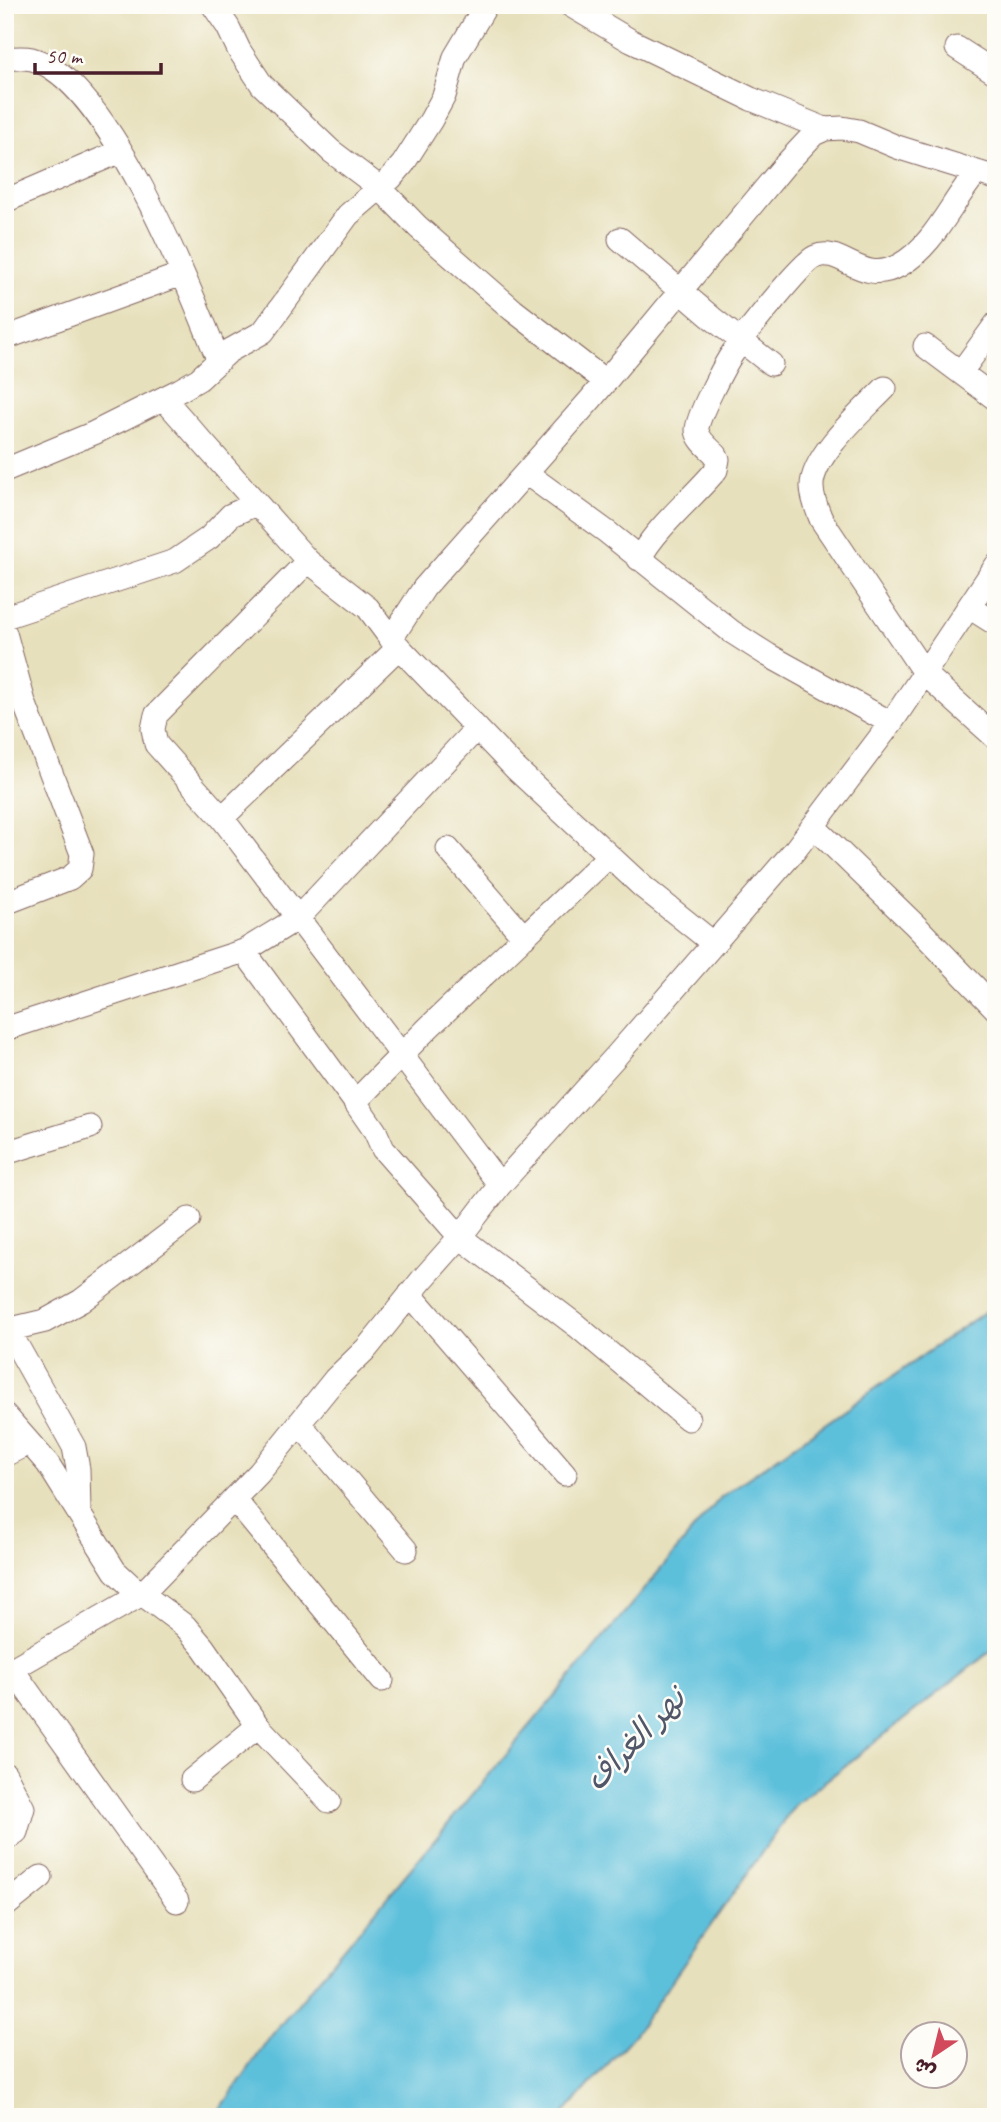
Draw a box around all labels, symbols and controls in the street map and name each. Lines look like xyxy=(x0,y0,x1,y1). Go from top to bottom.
scale bar xyxy=(35,32,161,76)
text: 50 m xyxy=(46,43,84,69)
water label: نهر الغراف xyxy=(575,1676,697,1800)
north arrow xyxy=(900,2021,970,2090)
text: ش xyxy=(909,2052,940,2084)

